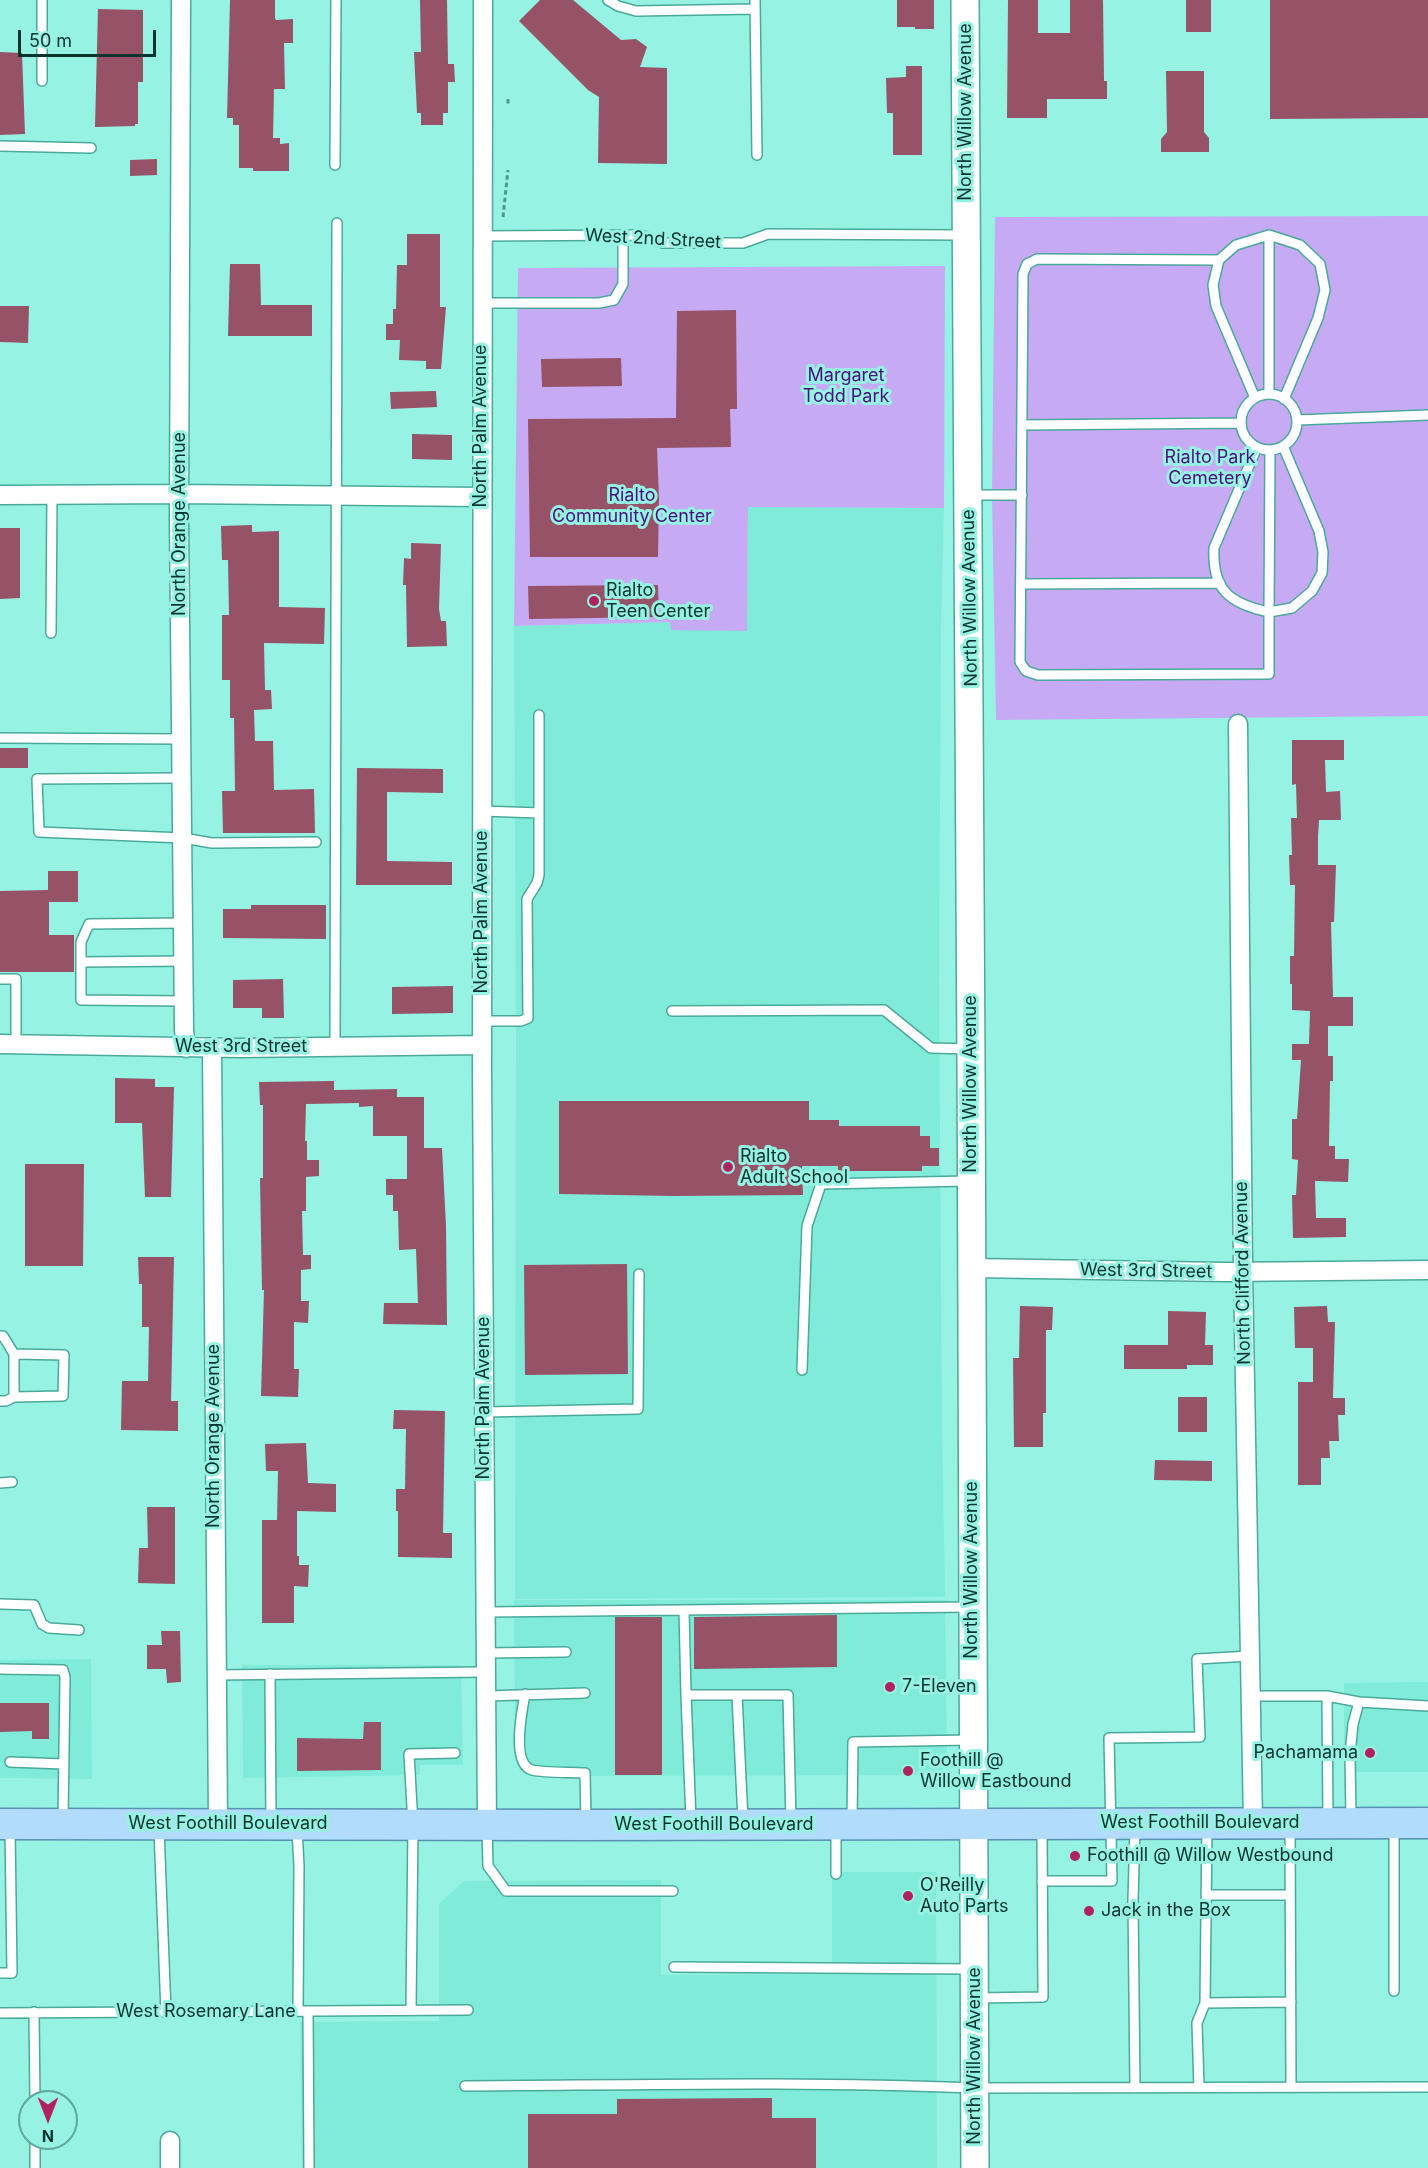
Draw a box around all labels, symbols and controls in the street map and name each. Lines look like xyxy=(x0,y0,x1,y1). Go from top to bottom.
scale bar xyxy=(21,18,159,56)
street label: North Willow Avenue xyxy=(955,23,977,201)
text: 50 m xyxy=(29,30,72,51)
street label: West 2nd Street xyxy=(584,225,722,253)
street label: North Palm Avenue xyxy=(470,344,492,508)
park label: Margaret Todd Park xyxy=(803,365,889,407)
street label: North Orange Avenue xyxy=(169,432,191,616)
park label: Rialto Park Cemetery xyxy=(1165,447,1255,490)
park label: Rialto Community Center xyxy=(552,485,712,528)
street label: North Willow Avenue xyxy=(958,509,982,687)
place label: Rialto Teen Center xyxy=(606,580,710,622)
marker: Rialto Teen Center xyxy=(587,594,601,608)
street label: North Palm Avenue xyxy=(471,830,493,994)
street label: North Willow Avenue xyxy=(960,995,982,1173)
street label: West 3rd Street xyxy=(175,1036,307,1058)
place label: Rialto Adult School xyxy=(740,1146,848,1188)
marker: Rialto Adult School xyxy=(721,1160,735,1174)
street label: North Clifford Avenue xyxy=(1231,1181,1255,1365)
street label: West 3rd Street xyxy=(1080,1259,1212,1283)
street label: North Palm Avenue xyxy=(473,1316,495,1480)
street label: North Orange Avenue xyxy=(203,1344,225,1528)
street label: North Willow Avenue xyxy=(961,1481,983,1659)
place label: 7-Eleven xyxy=(902,1676,977,1698)
marker: 7-Eleven xyxy=(883,1680,897,1694)
place label: Pachamama xyxy=(1254,1742,1358,1764)
marker: Pachamama xyxy=(1363,1746,1377,1760)
place label: Foothill @ Willow Eastbound xyxy=(920,1750,1072,1792)
marker: Foothill @ Willow Eastbound xyxy=(901,1764,915,1778)
street label: West Foothill Boulevard xyxy=(1100,1812,1300,1834)
street label: West Foothill Boulevard xyxy=(128,1813,328,1835)
street label: West Foothill Boulevard xyxy=(614,1814,814,1836)
place label: Foothill @ Willow Westbound xyxy=(1087,1845,1334,1867)
marker: Foothill @ Willow Westbound xyxy=(1068,1849,1082,1863)
place label: O'Reilly Auto Parts xyxy=(920,1875,1009,1918)
marker: O'Reilly Auto Parts xyxy=(901,1889,915,1903)
place label: Jack in the Box xyxy=(1101,1900,1231,1922)
marker: Jack in the Box xyxy=(1082,1904,1096,1918)
street label: North Willow Avenue xyxy=(964,1967,986,2145)
street label: West Rosemary Lane xyxy=(116,2001,296,2023)
north arrow xyxy=(18,2090,78,2150)
text: N xyxy=(42,2126,54,2146)

